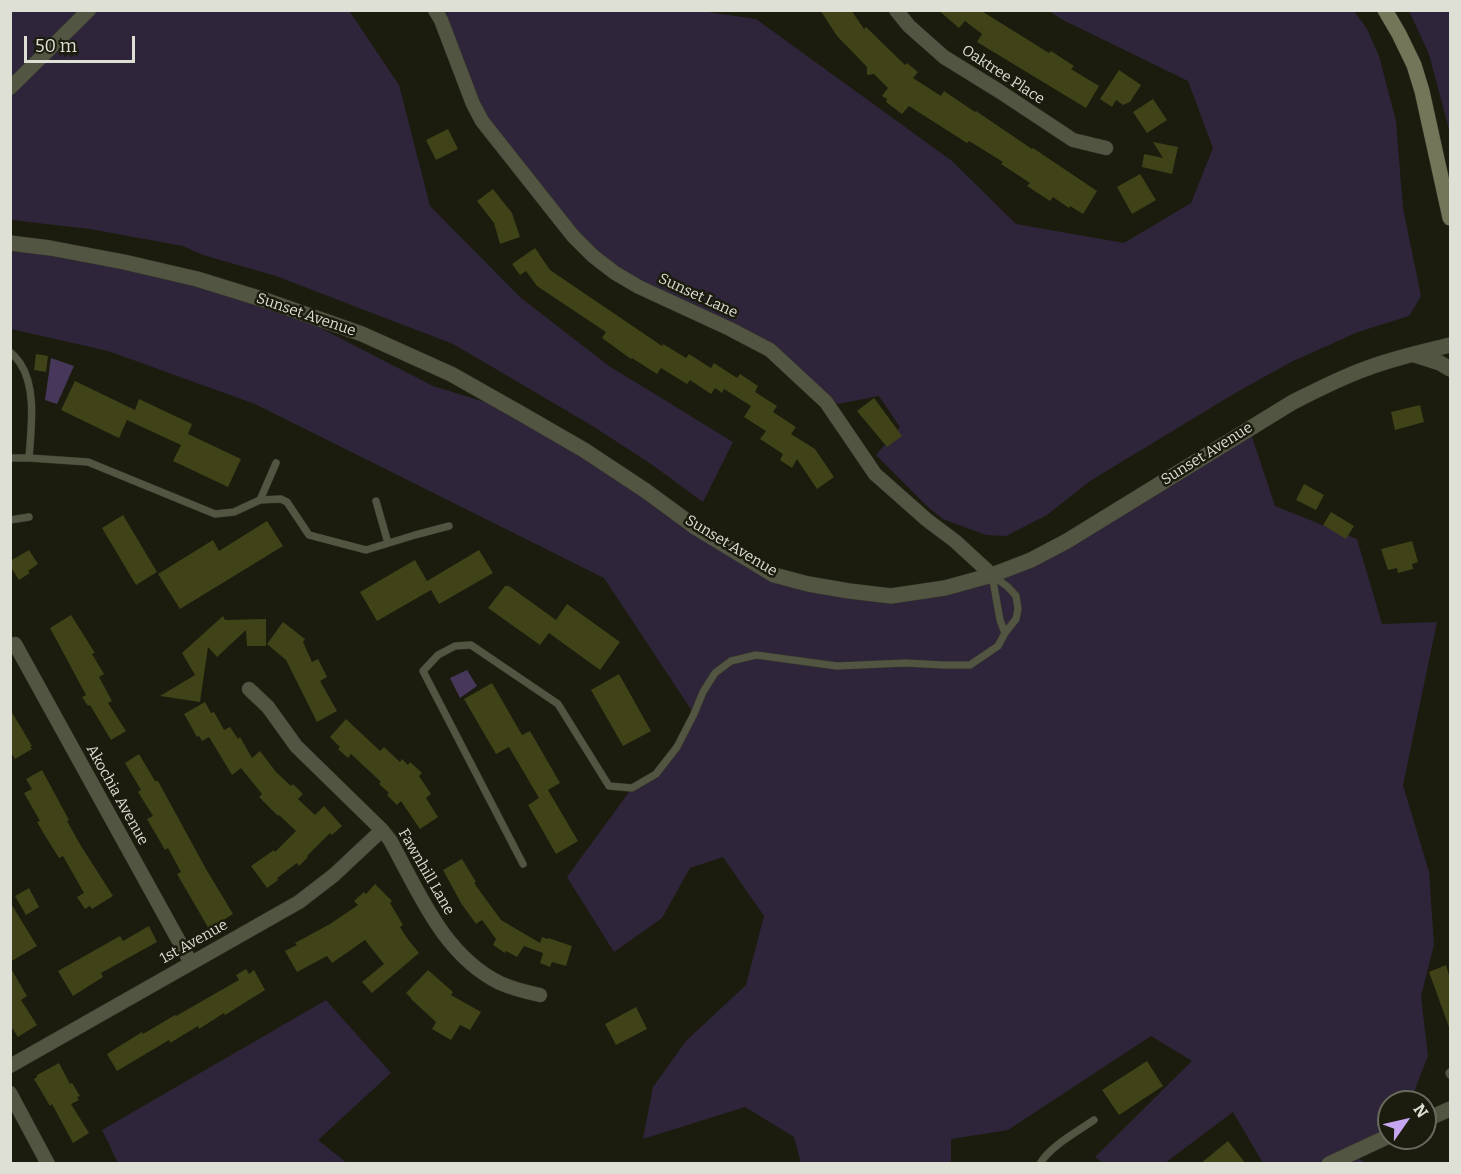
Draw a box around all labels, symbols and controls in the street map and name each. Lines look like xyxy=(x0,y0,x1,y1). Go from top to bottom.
scale bar xyxy=(27,24,138,62)
text: 50 m xyxy=(35,35,77,57)
street label: Oaktree Place xyxy=(958,42,1048,108)
street label: Sunset Lane xyxy=(656,270,740,322)
street label: Sunset Avenue xyxy=(254,290,358,340)
street label: Sunset Avenue xyxy=(1158,419,1256,489)
street label: Sunset Avenue xyxy=(682,511,780,581)
street label: Akochia Avenue xyxy=(82,742,152,848)
street label: Fawnhill Lane xyxy=(394,826,458,918)
street label: 1st Avenue xyxy=(157,916,231,968)
north arrow xyxy=(1377,1090,1437,1150)
text: N xyxy=(1409,1100,1432,1121)

